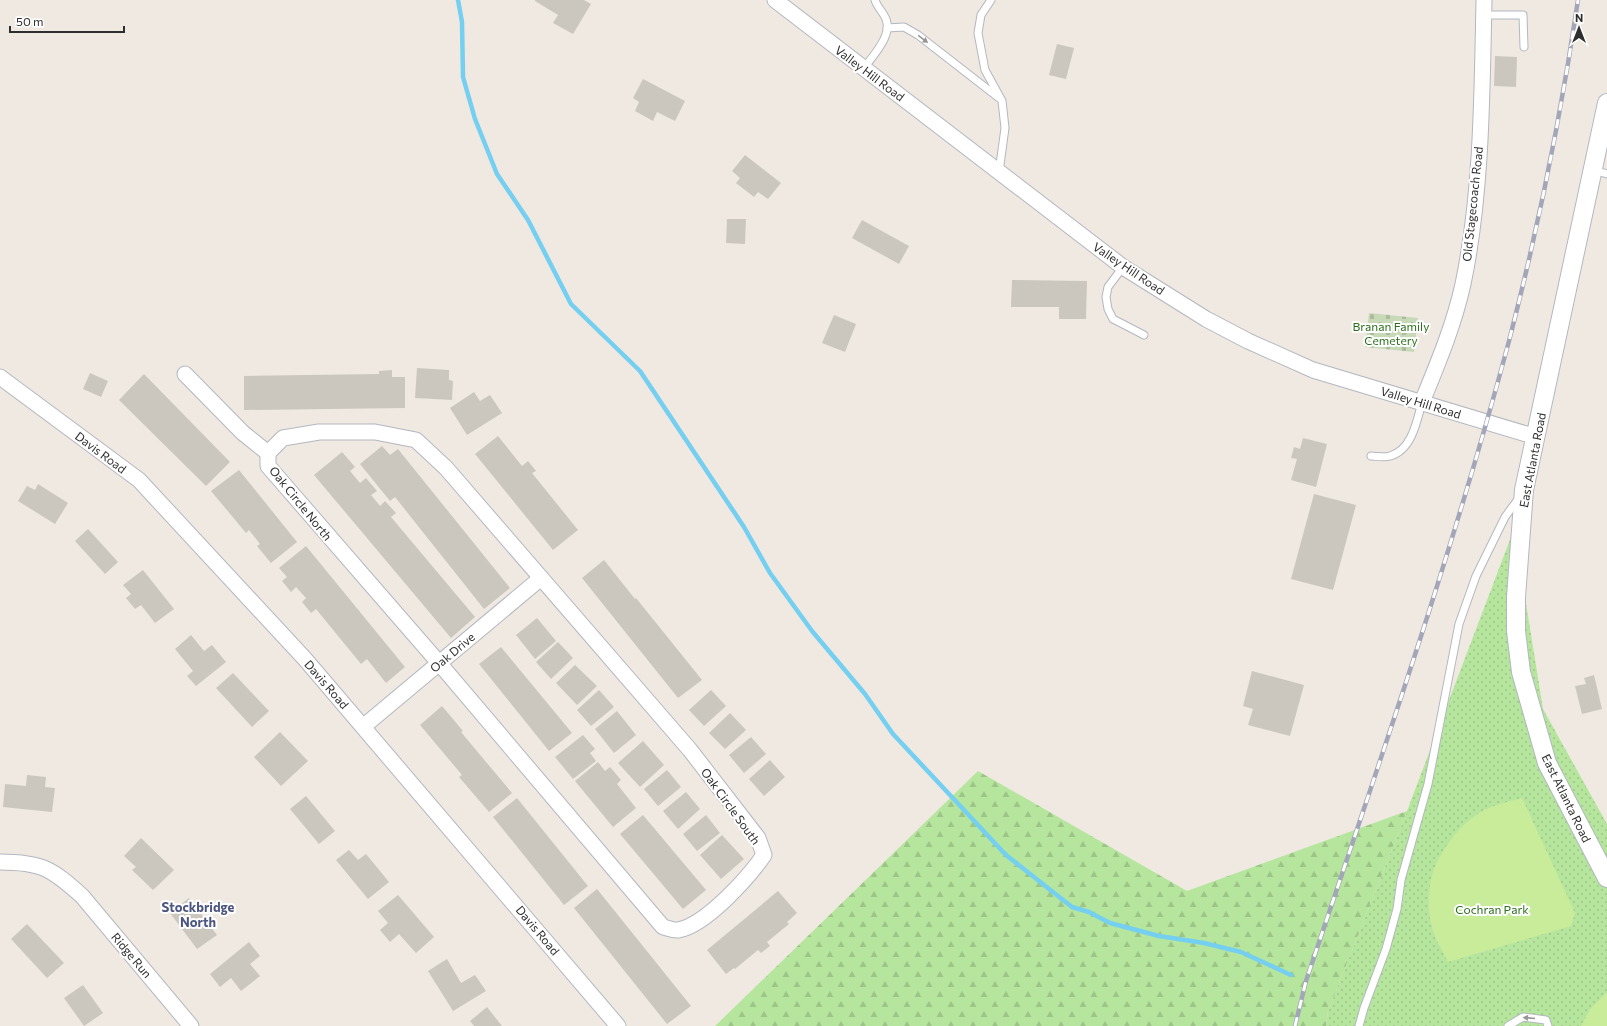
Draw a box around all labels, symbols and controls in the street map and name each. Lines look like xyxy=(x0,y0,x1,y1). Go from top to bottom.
scale bar xyxy=(10,8,124,34)
north arrow xyxy=(1559,8,1599,48)
text: N xyxy=(1575,11,1583,24)
text: 50 m xyxy=(16,14,44,28)
one-way arrow xyxy=(917,34,928,43)
street label: Valley Hill Road xyxy=(833,42,907,104)
street label: Old Stagecoach Road xyxy=(1459,146,1485,262)
street label: Valley Hill Road xyxy=(1091,239,1167,297)
park label: Branan Family Cemetery xyxy=(1353,319,1429,347)
street label: Valley Hill Road xyxy=(1379,383,1463,421)
street label: East Atlanta Road xyxy=(1516,411,1548,509)
street label: Davis Road xyxy=(73,428,129,476)
street label: Oak Circle North xyxy=(267,463,335,543)
street label: Oak Drive xyxy=(427,629,477,675)
street label: Davis Road xyxy=(302,657,352,711)
street label: East Atlanta Road xyxy=(1540,752,1594,844)
street label: Oak Circle South xyxy=(699,765,763,847)
district label: Stockbridge North xyxy=(162,899,235,930)
park label: Cochran Park xyxy=(1455,902,1529,916)
street label: Davis Road xyxy=(513,903,563,958)
street label: Ridge Run xyxy=(109,930,155,980)
one-way arrow xyxy=(1523,1015,1535,1021)

